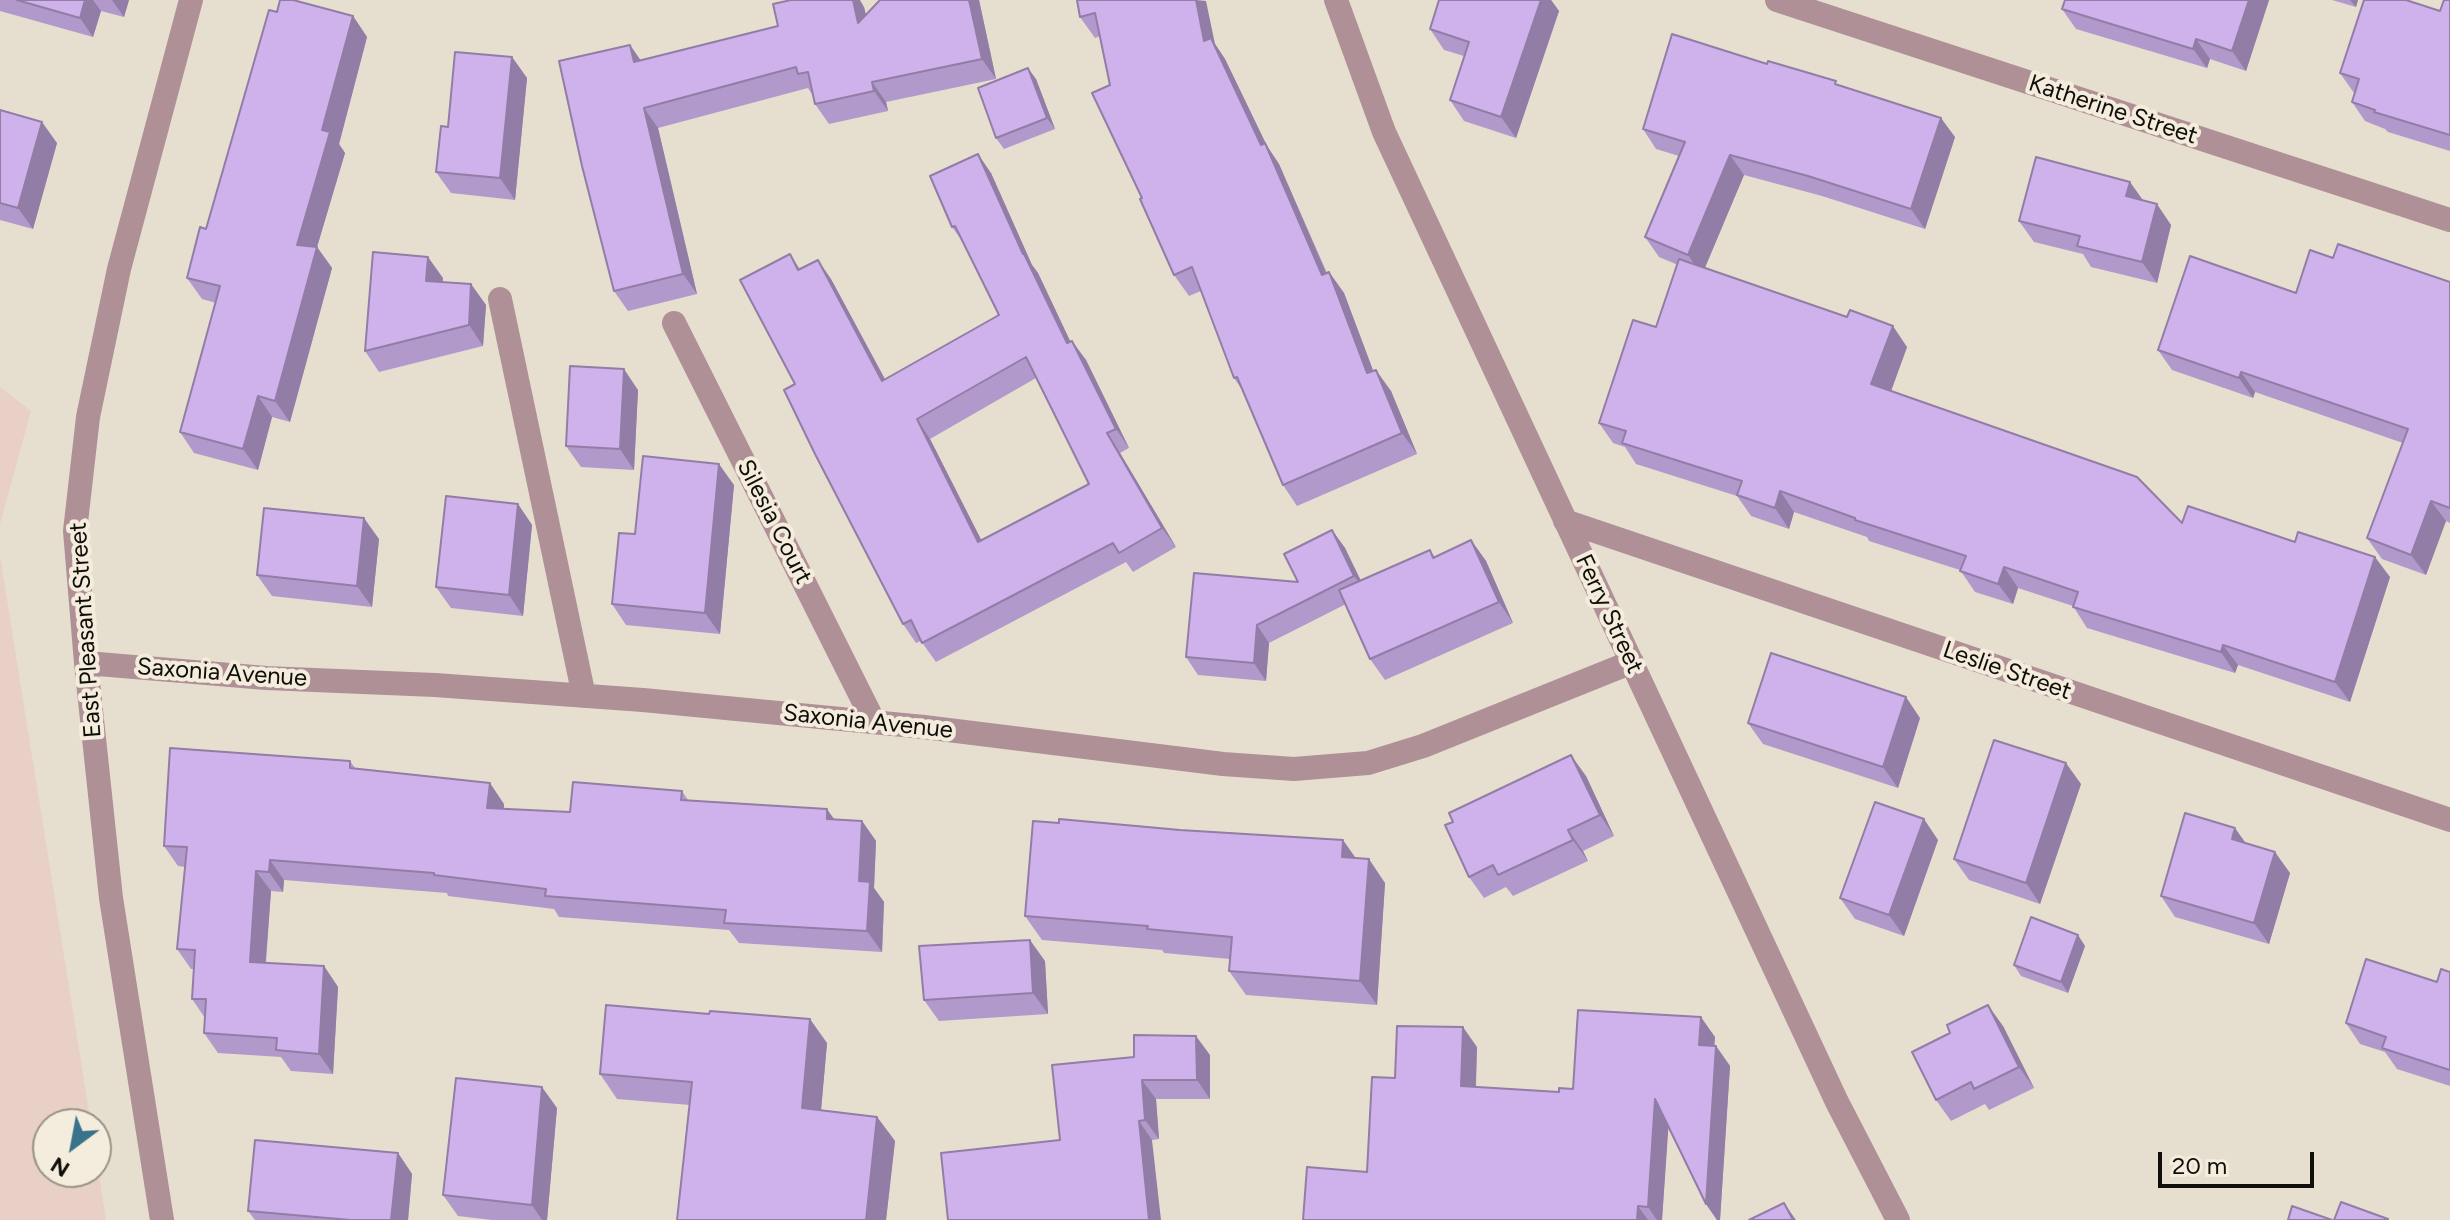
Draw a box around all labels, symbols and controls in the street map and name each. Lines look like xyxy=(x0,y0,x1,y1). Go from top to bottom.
street label: Katherine Street xyxy=(2025,69,2201,151)
street label: Silesia Court xyxy=(730,455,818,589)
street label: East Pleasant Street xyxy=(64,521,108,739)
street label: Ferry Street xyxy=(1569,550,1649,678)
street label: Leslie Street xyxy=(1939,636,2075,706)
street label: Saxonia Avenue xyxy=(136,653,308,693)
street label: Saxonia Avenue xyxy=(782,699,954,745)
north arrow xyxy=(32,1108,112,1188)
scale bar xyxy=(2162,1136,2318,1186)
text: N xyxy=(46,1151,74,1183)
text: 20 m xyxy=(2172,1151,2227,1180)

